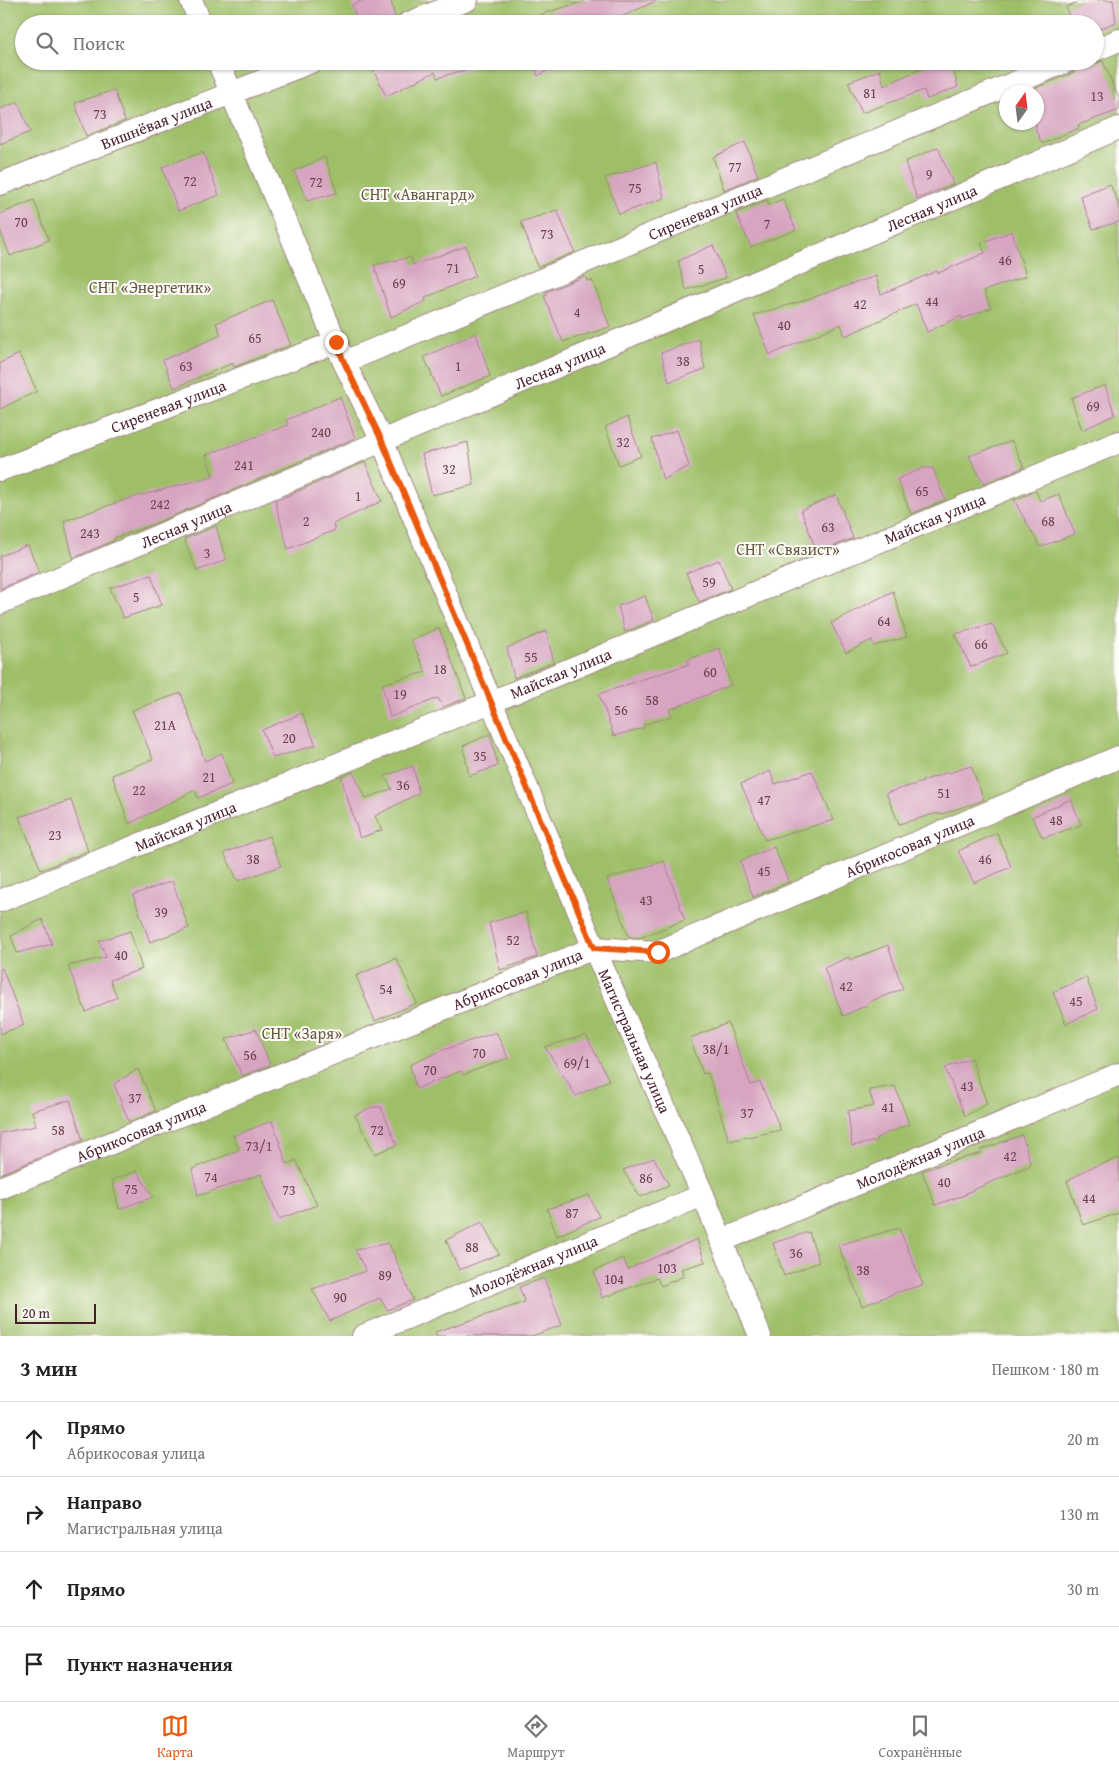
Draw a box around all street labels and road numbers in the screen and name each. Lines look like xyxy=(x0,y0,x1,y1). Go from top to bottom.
street label: Вишнёвая улица xyxy=(97,90,216,155)
street label: Сиреневая улица xyxy=(644,177,766,246)
street label: Лесная улица xyxy=(882,178,981,237)
street label: Лесная улица xyxy=(511,335,609,395)
street label: Сиреневая улица xyxy=(107,373,230,439)
street label: Майская улица xyxy=(880,486,989,550)
street label: Лесная улица xyxy=(137,494,235,554)
street label: Майская улица xyxy=(506,641,615,705)
street label: Майская улица xyxy=(131,794,240,857)
street label: Абрикосовая улица xyxy=(841,807,978,884)
street label: Абрикосовая улица xyxy=(449,942,586,1016)
street label: Магистральная улица xyxy=(593,965,678,1117)
street label: Абрикосовая улица xyxy=(72,1094,210,1168)
street label: Молодёжная улица xyxy=(852,1120,989,1195)
street label: Молодёжная улица xyxy=(465,1228,601,1303)

